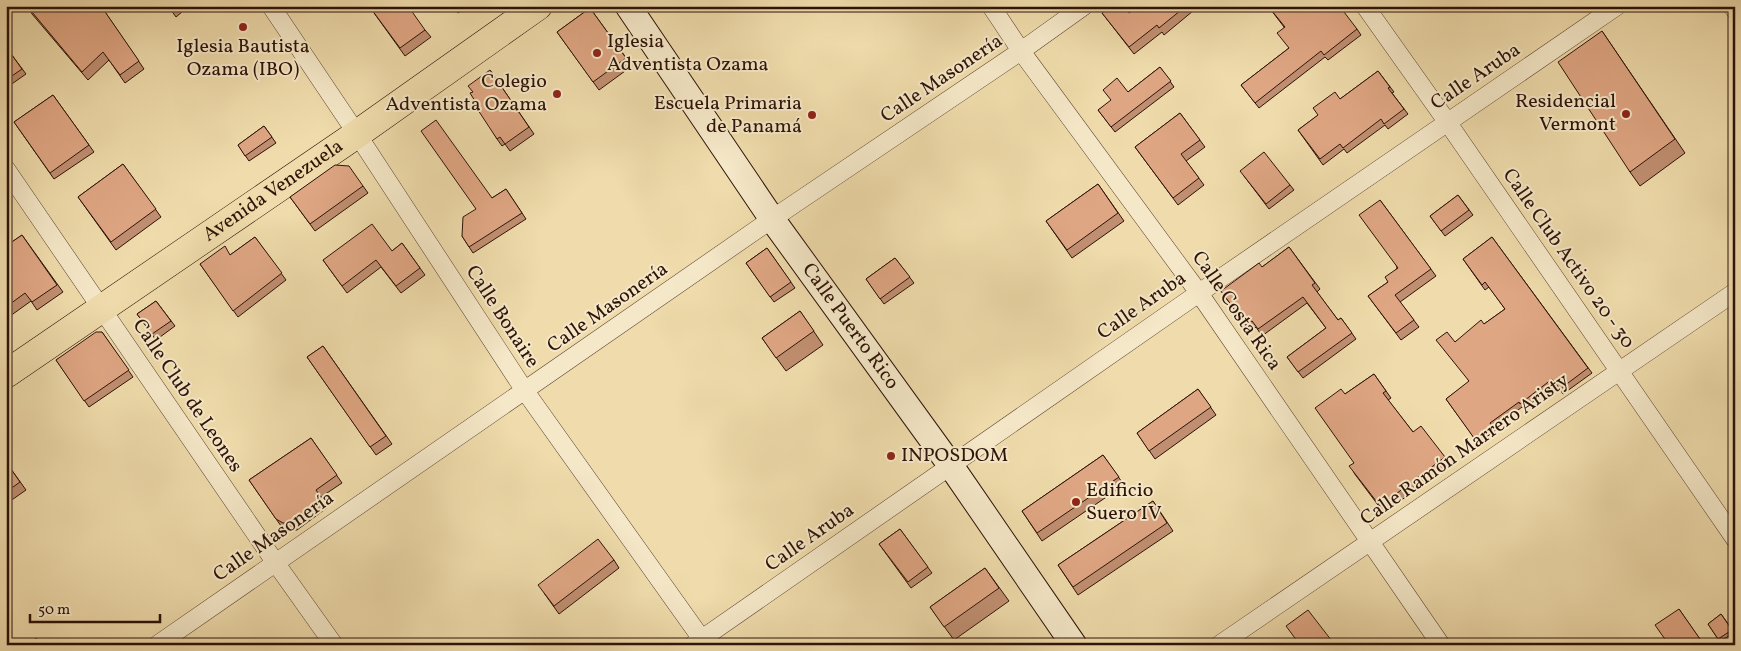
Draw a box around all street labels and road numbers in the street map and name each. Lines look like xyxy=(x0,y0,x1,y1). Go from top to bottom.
street label: Calle Masonería xyxy=(875,28,1009,130)
street label: Calle Aruba xyxy=(1425,37,1527,117)
street label: Avenida Venezuela xyxy=(197,133,349,249)
street label: Calle Club Activo 20 - 30 xyxy=(1495,163,1641,355)
street label: Calle Costa Rica xyxy=(1184,246,1288,377)
street label: Calle Masonería xyxy=(542,256,674,360)
street label: Calle Puerto Rico xyxy=(795,258,905,396)
street label: Calle Bonaire xyxy=(458,260,546,374)
street label: Calle Aruba xyxy=(1092,265,1192,347)
street label: Calle Club de Leones xyxy=(125,314,249,478)
street label: Calle Ramón Marrero Aristy xyxy=(1355,367,1575,533)
street label: Calle Masonería xyxy=(208,485,340,589)
street label: Calle Aruba xyxy=(760,497,860,579)

